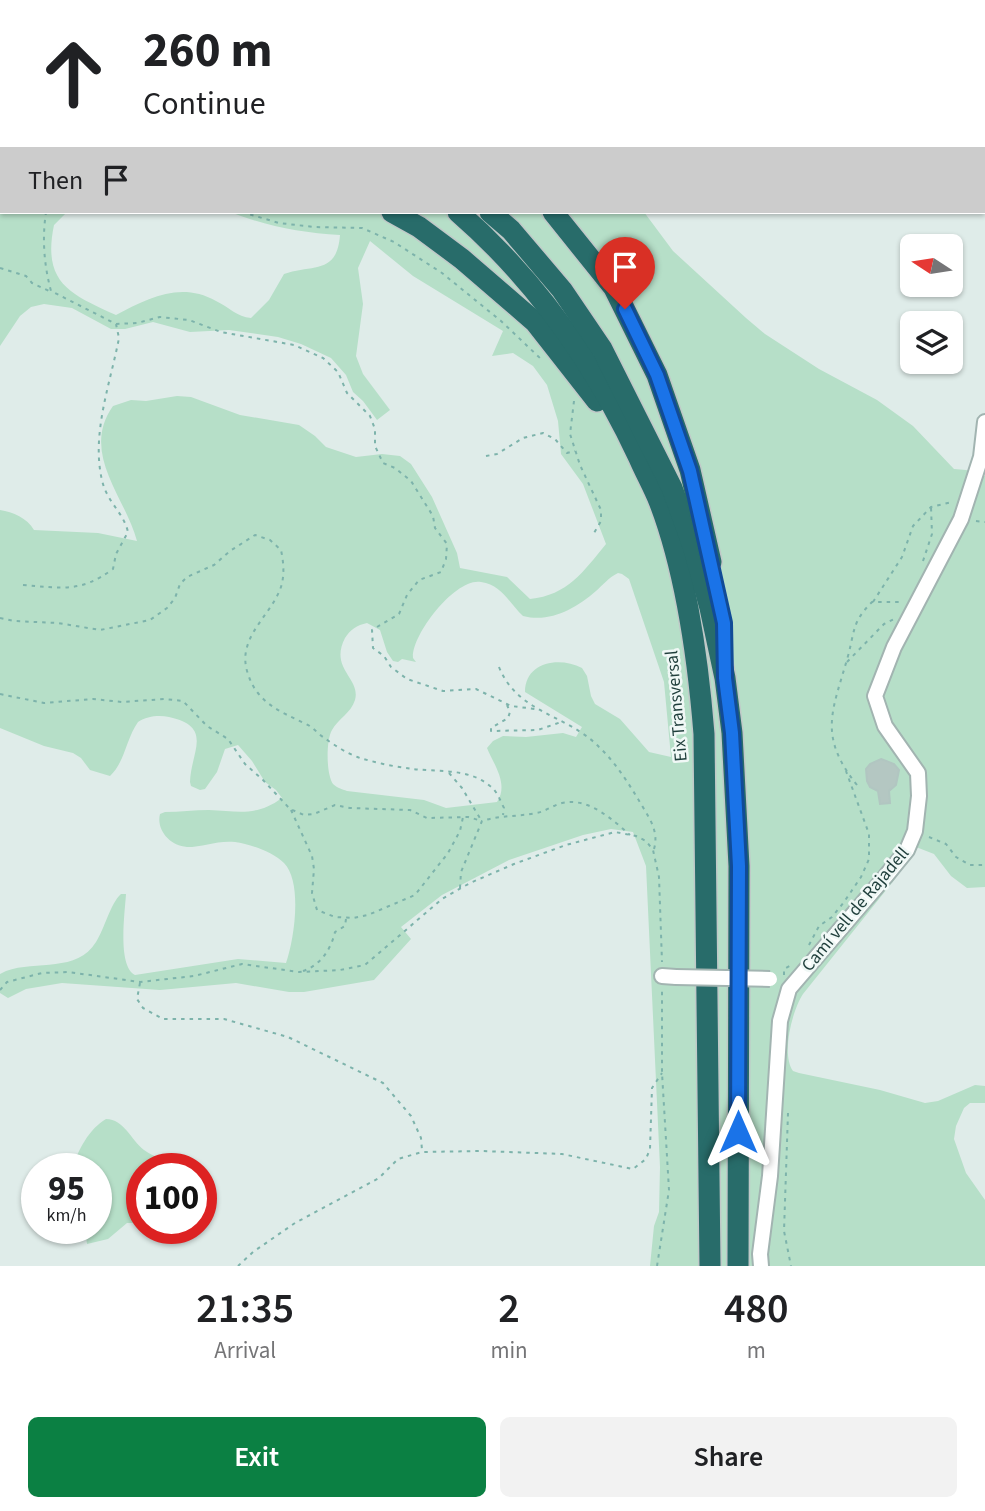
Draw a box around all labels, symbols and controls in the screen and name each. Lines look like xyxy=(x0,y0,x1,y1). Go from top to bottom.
text: 260 m xyxy=(143,16,272,86)
icon: ahead xyxy=(28,28,119,119)
text: Continue xyxy=(143,81,266,127)
icon: arrive xyxy=(97,161,135,199)
text: Then xyxy=(28,162,83,199)
north arrow xyxy=(900,234,962,298)
map controls xyxy=(900,234,963,374)
pin xyxy=(595,237,655,309)
icon: arrive xyxy=(606,248,644,286)
button: layers xyxy=(900,311,963,374)
street label: Eix Transversal xyxy=(659,649,694,762)
street label: Camí vell de Rajadell xyxy=(796,842,915,977)
position arrow xyxy=(701,1095,775,1169)
speed limit sign: 100 xyxy=(126,1153,217,1244)
text: 95 xyxy=(48,1164,85,1214)
text: km/h xyxy=(47,1203,86,1228)
text: 21:35 xyxy=(196,1279,294,1339)
text: 2 xyxy=(498,1279,520,1339)
text: 480 xyxy=(724,1279,789,1339)
text: Arrival xyxy=(214,1334,276,1367)
text: min xyxy=(490,1334,528,1367)
text: m xyxy=(747,1334,766,1367)
button: Exit xyxy=(28,1417,486,1497)
button: Share xyxy=(500,1417,957,1497)

